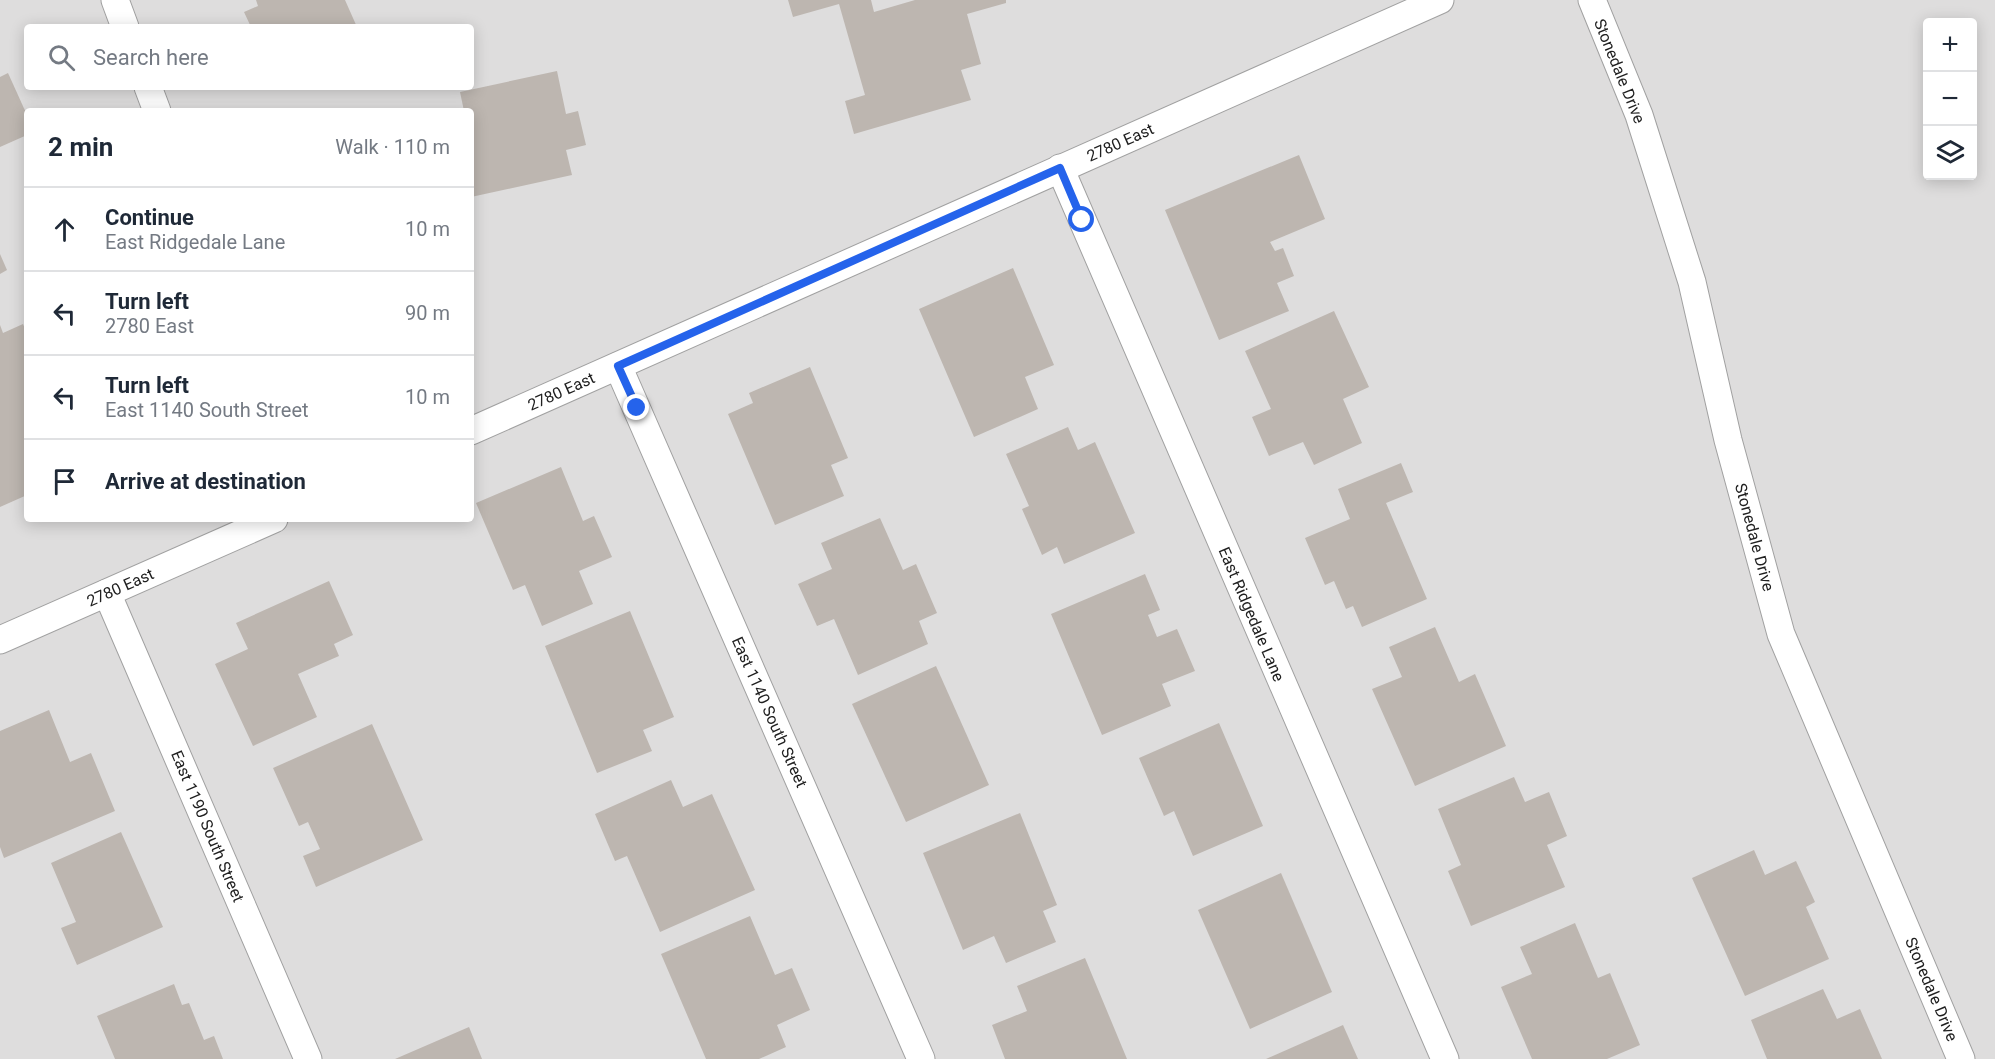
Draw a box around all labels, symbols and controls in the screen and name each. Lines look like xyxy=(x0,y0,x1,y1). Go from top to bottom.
street label: Stonedale Drive xyxy=(1590,16,1649,126)
map controls xyxy=(1923,18,1977,180)
button: + xyxy=(1923,18,1977,72)
search box xyxy=(24,24,474,90)
icon: search xyxy=(45,41,78,74)
text: Search here xyxy=(93,45,209,70)
button: − xyxy=(1923,72,1977,126)
street label: 2780 East xyxy=(1084,119,1157,166)
button: layers xyxy=(1923,126,1977,180)
text: 2 min xyxy=(48,132,113,162)
text: Walk · 110 m xyxy=(335,135,450,159)
text: Continue xyxy=(105,205,194,230)
route start xyxy=(1068,206,1094,232)
icon: ahead xyxy=(48,213,81,246)
text: 10 m xyxy=(405,217,450,241)
text: East Ridgedale Lane xyxy=(105,230,285,254)
text: Turn left xyxy=(105,289,189,314)
icon: left xyxy=(48,297,81,330)
text: 90 m xyxy=(405,301,450,325)
text: 2780 East xyxy=(105,314,194,338)
street label: 2780 East xyxy=(525,368,598,415)
text: Turn left xyxy=(105,373,189,398)
icon: left xyxy=(48,381,81,414)
text: 10 m xyxy=(405,385,450,409)
route end xyxy=(623,394,649,420)
text: East 1140 South Street xyxy=(105,398,309,422)
icon: arrive xyxy=(48,465,81,498)
text: Arrive at destination xyxy=(105,469,306,494)
street label: Stonedale Drive xyxy=(1731,481,1778,593)
street label: East Ridgedale Lane xyxy=(1215,544,1288,684)
street label: 2780 East xyxy=(84,564,157,611)
street label: East 1140 South Street xyxy=(728,634,811,790)
street label: East 1190 South Street xyxy=(167,748,248,905)
street label: Stonedale Drive xyxy=(1901,934,1962,1044)

